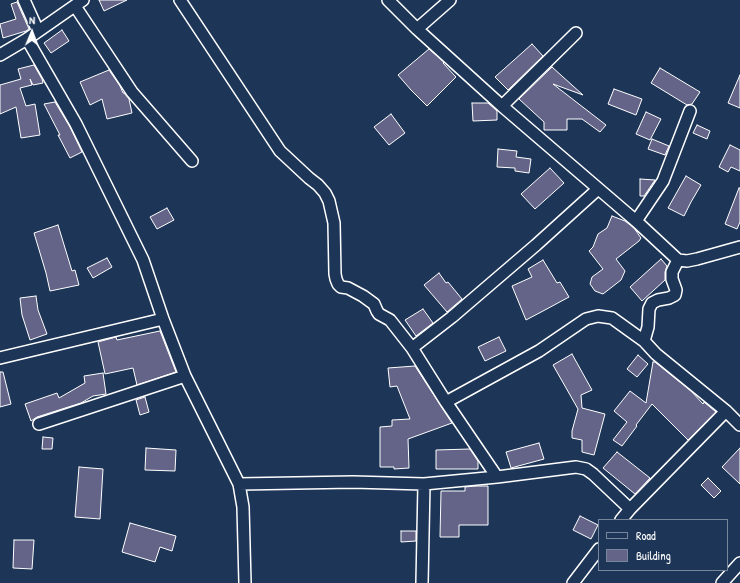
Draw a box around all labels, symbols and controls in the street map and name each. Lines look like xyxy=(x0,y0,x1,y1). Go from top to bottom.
north arrow xyxy=(12,12,52,52)
text: N xyxy=(29,13,35,27)
legend xyxy=(598,519,728,571)
text: Road xyxy=(636,527,656,544)
text: Building xyxy=(636,547,671,564)

